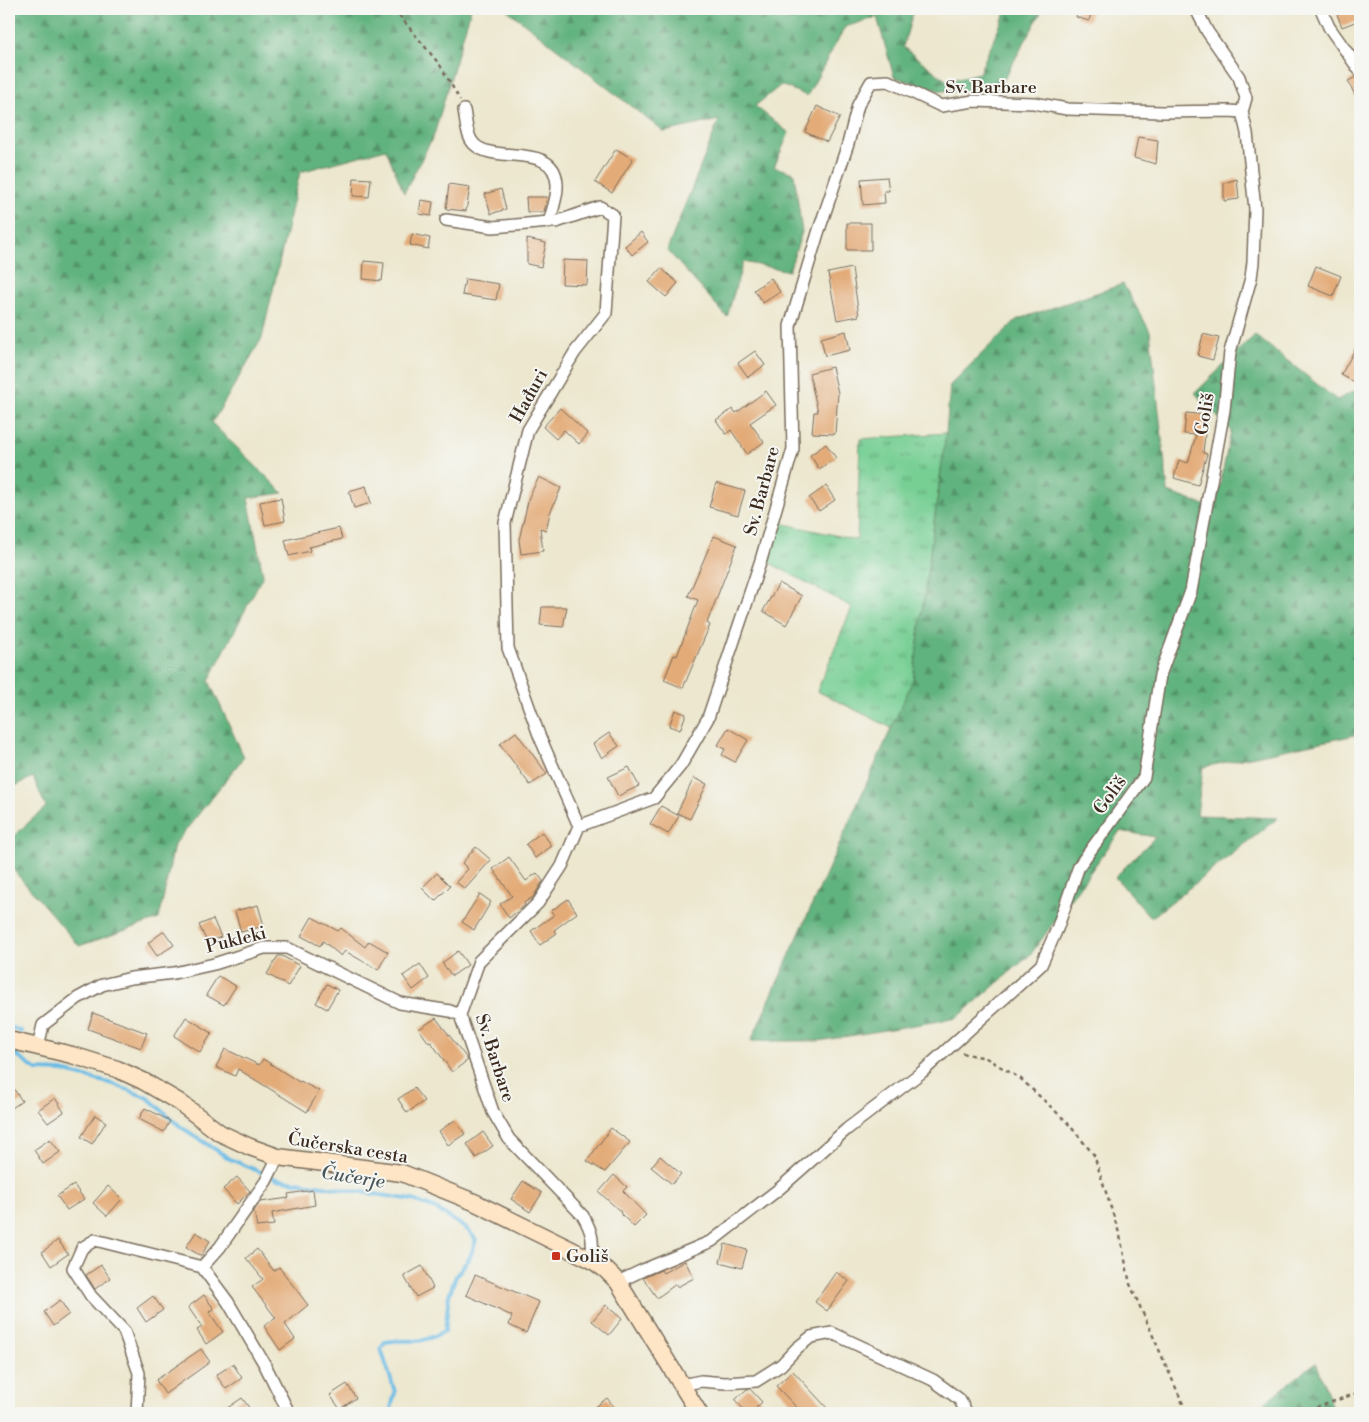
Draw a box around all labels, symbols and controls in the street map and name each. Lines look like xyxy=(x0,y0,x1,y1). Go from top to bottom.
street label: Sv. Barbare xyxy=(945,76,1037,99)
street label: Hađuri xyxy=(505,365,553,427)
street label: Goliš xyxy=(1190,391,1220,437)
street label: Sv. Barbare xyxy=(739,444,785,538)
street label: Goliš xyxy=(1088,771,1132,819)
street label: Pukleki xyxy=(203,921,269,959)
street label: Sv. Barbare xyxy=(470,1011,520,1105)
street label: Čučerska cesta xyxy=(286,1127,411,1169)
water label: Čučerje xyxy=(319,1158,387,1194)
place label: Goliš xyxy=(566,1245,609,1268)
marker: Goliš xyxy=(550,1250,562,1262)

